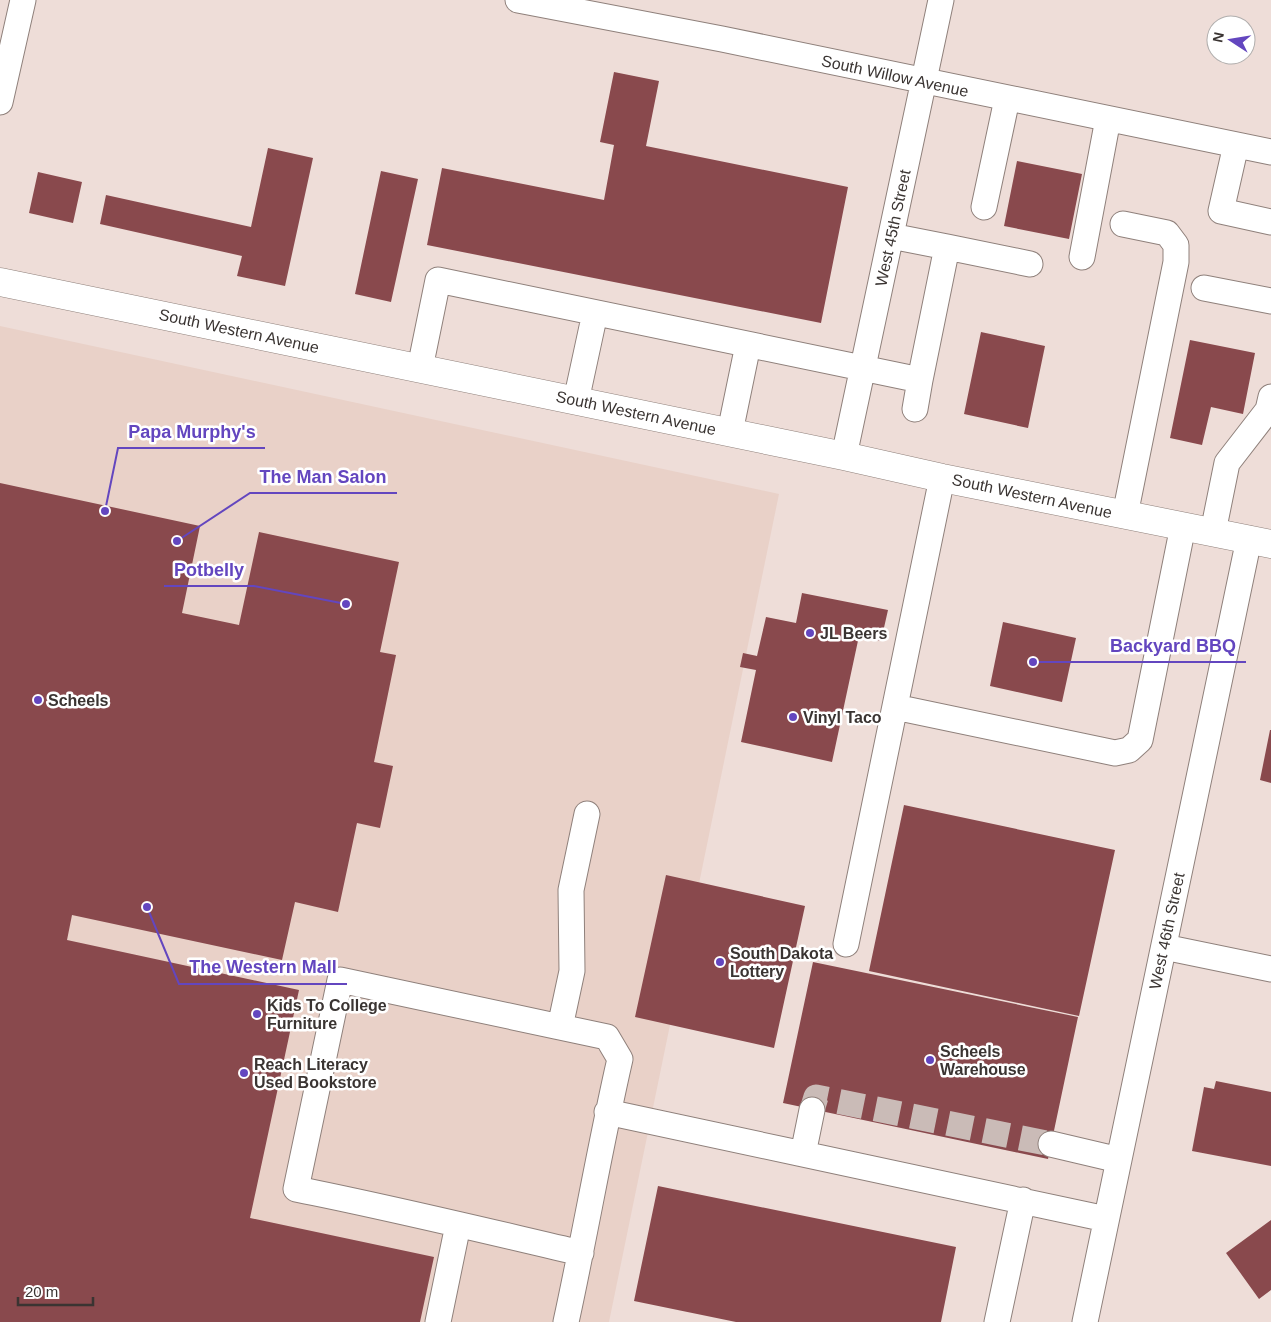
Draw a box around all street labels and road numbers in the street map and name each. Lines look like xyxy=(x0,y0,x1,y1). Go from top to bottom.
street label: South Willow Avenue xyxy=(820,52,970,100)
street label: West 45th Street xyxy=(872,168,914,288)
street label: South Western Avenue xyxy=(157,306,321,356)
street label: South Western Avenue xyxy=(554,388,718,438)
street label: South Western Avenue xyxy=(950,471,1114,521)
street label: West 46th Street xyxy=(1146,871,1188,991)

